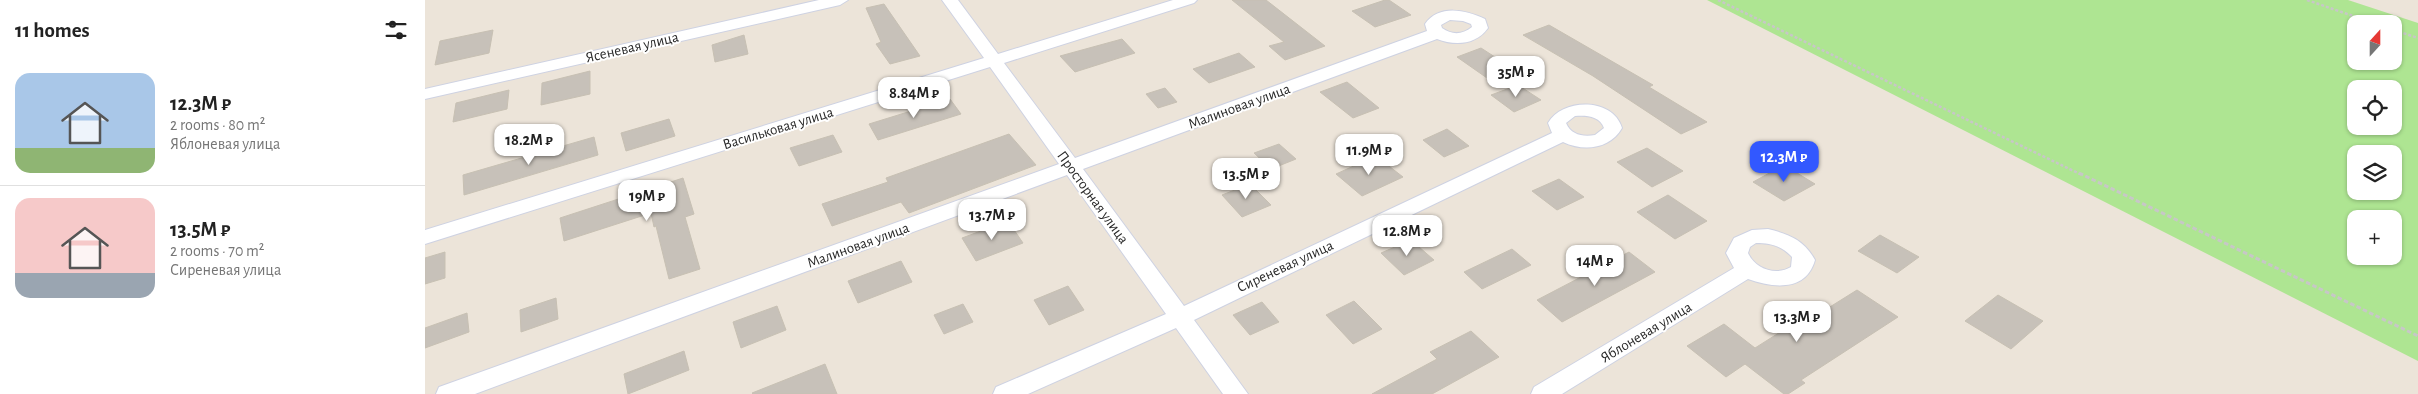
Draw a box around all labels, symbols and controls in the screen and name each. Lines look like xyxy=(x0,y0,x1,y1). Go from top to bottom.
north arrow xyxy=(2347,15,2403,70)
map controls xyxy=(2347,15,2402,265)
icon: filters xyxy=(382,16,410,44)
text: 11 homes xyxy=(15,20,90,41)
street label: Ясеневая улица xyxy=(584,29,680,65)
pin: 35M ₽ xyxy=(1481,56,1551,98)
text: 35M ₽ xyxy=(1498,64,1534,80)
pin: 8.84M ₽ xyxy=(868,76,960,119)
button: locate xyxy=(2347,80,2402,135)
street label: Малиновая улица xyxy=(1186,81,1292,132)
text: 8.84M ₽ xyxy=(889,85,939,101)
icon: home xyxy=(55,93,115,153)
text: 12.3M ₽ xyxy=(170,93,231,114)
street label: Васильковая улица xyxy=(721,104,835,152)
text: 2 rooms · 80 m² xyxy=(170,117,265,133)
pin: 18.2M ₽ xyxy=(483,124,575,166)
text: 18.2M ₽ xyxy=(505,132,553,148)
pin: 11.9M ₽ xyxy=(1323,134,1415,176)
text: Яблоневая улица xyxy=(170,136,280,152)
pin: 12.3M ₽ xyxy=(1738,140,1830,183)
text: 11.9M ₽ xyxy=(1346,142,1392,158)
button: layers xyxy=(2347,145,2402,200)
street label: Просторная улица xyxy=(1054,148,1131,247)
text: 12.3M ₽ xyxy=(1761,149,1807,165)
pin: 13.5M ₽ xyxy=(1200,158,1292,200)
text: 13.5M ₽ xyxy=(1223,166,1269,182)
pin: 19M ₽ xyxy=(612,180,682,222)
text: 19M ₽ xyxy=(629,188,665,204)
pin: 13.7M ₽ xyxy=(946,198,1038,241)
text: 13.7M ₽ xyxy=(969,207,1015,223)
button: + xyxy=(2347,210,2402,265)
pin: 12.8M ₽ xyxy=(1361,214,1453,257)
icon: home xyxy=(55,218,115,278)
text: 13.5M ₽ xyxy=(170,219,230,240)
street label: Малиновая улица xyxy=(805,220,911,271)
text: 12.8M ₽ xyxy=(1383,223,1431,239)
street label: Сиреневая улица xyxy=(1235,238,1336,295)
text: 2 rooms · 70 m² xyxy=(170,243,264,259)
pin: 14M ₽ xyxy=(1560,244,1630,287)
text: 14M ₽ xyxy=(1577,253,1613,269)
text: Сиреневая улица xyxy=(170,262,281,278)
street label: Яблоневая улица xyxy=(1598,299,1695,366)
pin: 13.3M ₽ xyxy=(1751,300,1843,343)
text: 13.3M ₽ xyxy=(1774,309,1820,325)

